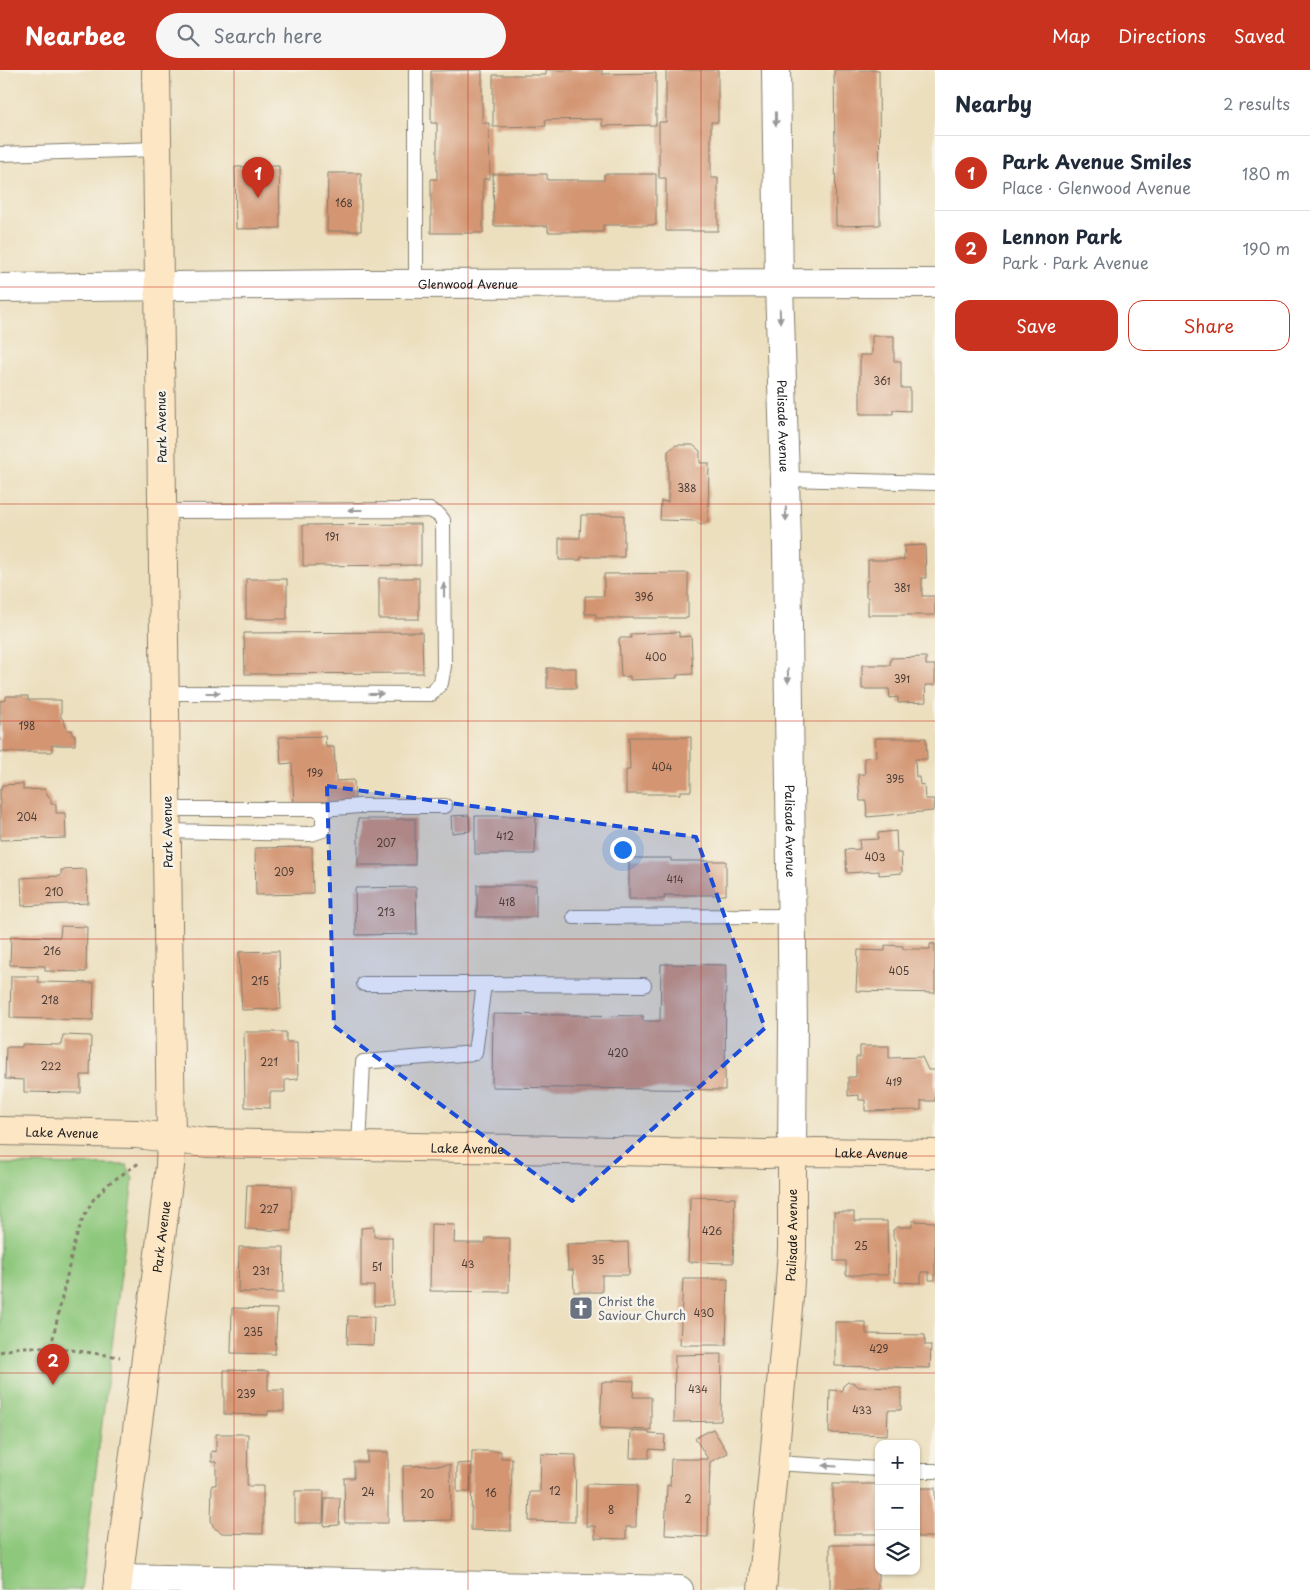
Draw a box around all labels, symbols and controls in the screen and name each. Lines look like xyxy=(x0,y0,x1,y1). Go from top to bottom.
search box xyxy=(156,13,506,58)
text: Nearbee xyxy=(25,17,126,53)
icon: search xyxy=(174,21,202,49)
text: Search here xyxy=(214,21,322,49)
text: Map xyxy=(1052,22,1090,49)
text: Directions xyxy=(1118,22,1206,49)
text: Saved xyxy=(1234,22,1285,49)
text: Nearby xyxy=(955,87,1032,119)
text: 2 results xyxy=(1223,91,1290,115)
one-way arrow xyxy=(773,111,781,127)
text: Park Avenue Smiles xyxy=(1002,147,1192,175)
pin: 1 xyxy=(242,157,274,198)
text: 1 xyxy=(967,161,975,185)
text: 180 m xyxy=(1242,161,1290,185)
text: Place · Glenwood Avenue xyxy=(1002,175,1191,199)
house number: 168 xyxy=(335,195,353,210)
text: Lennon Park xyxy=(1002,222,1122,250)
text: 2 xyxy=(965,236,977,260)
text: 190 m xyxy=(1242,236,1290,260)
text: Park · Park Avenue xyxy=(1002,250,1149,274)
street label: Glenwood Avenue xyxy=(418,275,519,293)
button: Save xyxy=(955,300,1118,351)
button: Share xyxy=(1128,300,1290,351)
one-way arrow xyxy=(776,308,784,324)
house number: 361 xyxy=(873,373,891,388)
street label: Palisade Avenue xyxy=(773,379,794,473)
street label: Park Avenue xyxy=(151,390,171,463)
house number: 388 xyxy=(677,480,697,495)
one-way arrow xyxy=(347,506,363,514)
one-way arrow xyxy=(782,506,790,522)
house number: 191 xyxy=(325,529,339,544)
house number: 381 xyxy=(894,580,910,595)
one-way arrow xyxy=(439,582,447,598)
house number: 396 xyxy=(634,589,654,604)
house number: 400 xyxy=(645,649,667,664)
one-way arrow xyxy=(785,668,793,684)
house number: 391 xyxy=(894,671,910,686)
one-way arrow xyxy=(206,689,222,697)
one-way arrow xyxy=(368,690,384,698)
house number: 198 xyxy=(19,718,35,733)
house number: 404 xyxy=(652,759,673,774)
house number: 199 xyxy=(307,765,323,780)
house number: 395 xyxy=(886,771,905,786)
street label: Palisade Avenue xyxy=(781,784,800,877)
street label: Park Avenue xyxy=(157,795,177,868)
house number: 204 xyxy=(17,809,38,824)
house number: 412 xyxy=(496,828,514,843)
house number: 207 xyxy=(376,835,396,850)
your location xyxy=(610,837,636,863)
house number: 403 xyxy=(865,849,885,864)
house number: 209 xyxy=(274,864,294,879)
house number: 414 xyxy=(666,871,684,886)
house number: 210 xyxy=(45,884,63,899)
house number: 418 xyxy=(499,894,515,909)
house number: 213 xyxy=(377,904,395,919)
house number: 216 xyxy=(43,943,61,958)
house number: 405 xyxy=(889,963,909,978)
house number: 215 xyxy=(251,973,269,988)
house number: 218 xyxy=(41,992,59,1007)
house number: 420 xyxy=(608,1045,628,1060)
house number: 221 xyxy=(260,1054,278,1069)
house number: 222 xyxy=(41,1058,61,1073)
house number: 419 xyxy=(886,1074,902,1089)
street label: Lake Avenue xyxy=(25,1123,99,1142)
street label: Lake Avenue xyxy=(430,1138,505,1158)
street label: Lake Avenue xyxy=(834,1143,908,1163)
street label: Palisade Avenue xyxy=(781,1189,801,1282)
street label: Park Avenue xyxy=(148,1199,175,1274)
house number: 227 xyxy=(260,1201,279,1216)
house number: 426 xyxy=(702,1223,722,1238)
house number: 25 xyxy=(854,1238,868,1253)
house number: 35 xyxy=(592,1252,604,1267)
house number: 43 xyxy=(462,1256,475,1271)
house number: 51 xyxy=(372,1259,382,1274)
house number: 231 xyxy=(252,1263,270,1278)
place label: Christ the Saviour Church xyxy=(598,1292,686,1324)
church icon: Christ the Saviour Church xyxy=(568,1295,594,1321)
house number: 430 xyxy=(694,1305,714,1320)
house number: 235 xyxy=(243,1324,263,1339)
house number: 429 xyxy=(870,1341,889,1356)
pin: 2 xyxy=(37,1344,69,1385)
house number: 434 xyxy=(688,1381,708,1396)
house number: 239 xyxy=(236,1386,256,1401)
house number: 433 xyxy=(852,1402,872,1417)
map controls xyxy=(875,1440,920,1575)
button: + xyxy=(875,1440,920,1485)
one-way arrow xyxy=(822,1462,838,1470)
house number: 12 xyxy=(549,1483,561,1498)
house number: 24 xyxy=(361,1484,375,1499)
house number: 16 xyxy=(485,1485,497,1500)
button: − xyxy=(875,1485,920,1530)
house number: 20 xyxy=(420,1486,434,1501)
house number: 2 xyxy=(684,1491,692,1506)
house number: 8 xyxy=(608,1502,614,1517)
button: layers xyxy=(875,1530,920,1575)

